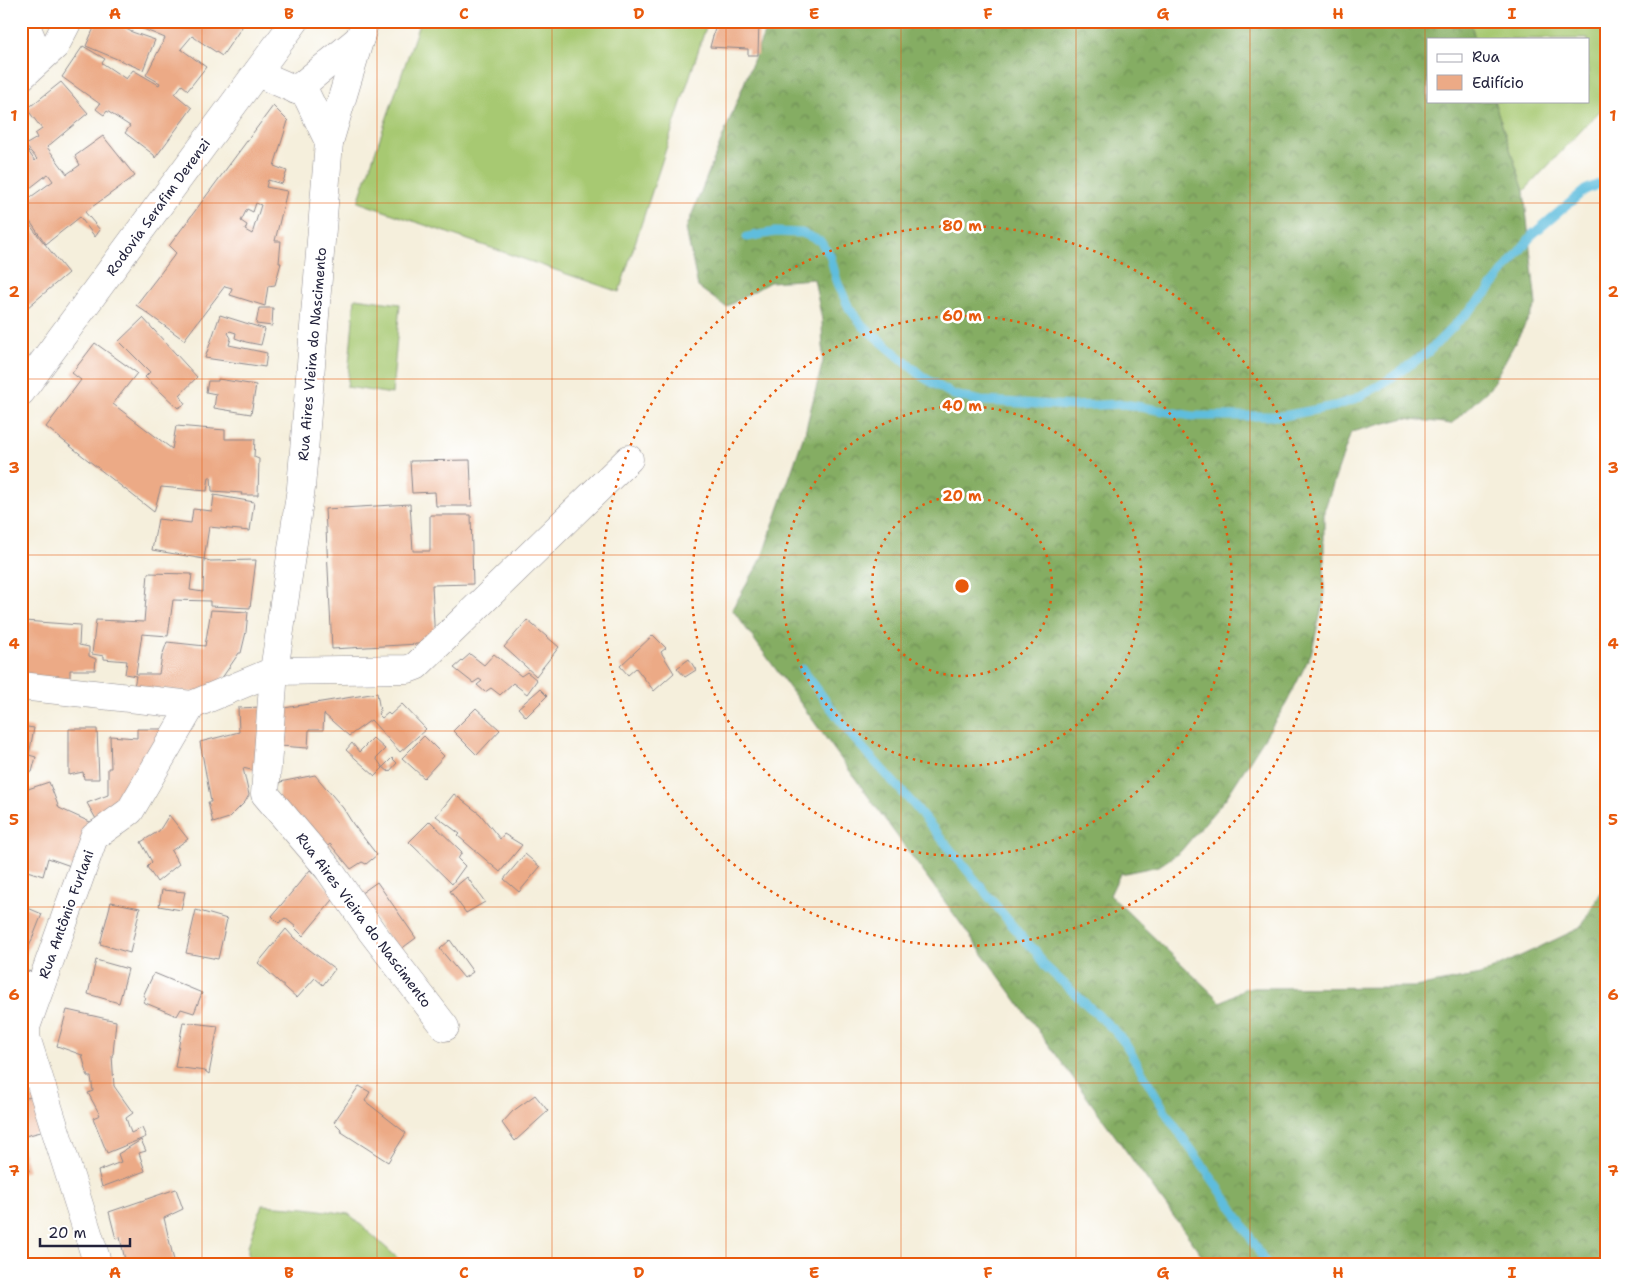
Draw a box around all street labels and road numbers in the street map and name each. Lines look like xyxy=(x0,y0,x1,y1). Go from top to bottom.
street label: Rodovia Serafim Derenzi xyxy=(102,135,214,279)
street label: Rua Aires Vieira do Nascimento xyxy=(294,247,330,461)
street label: Rua Aires Vieira do Nascimento xyxy=(292,829,436,1011)
street label: Rua Antônio Furlani xyxy=(34,847,98,981)

